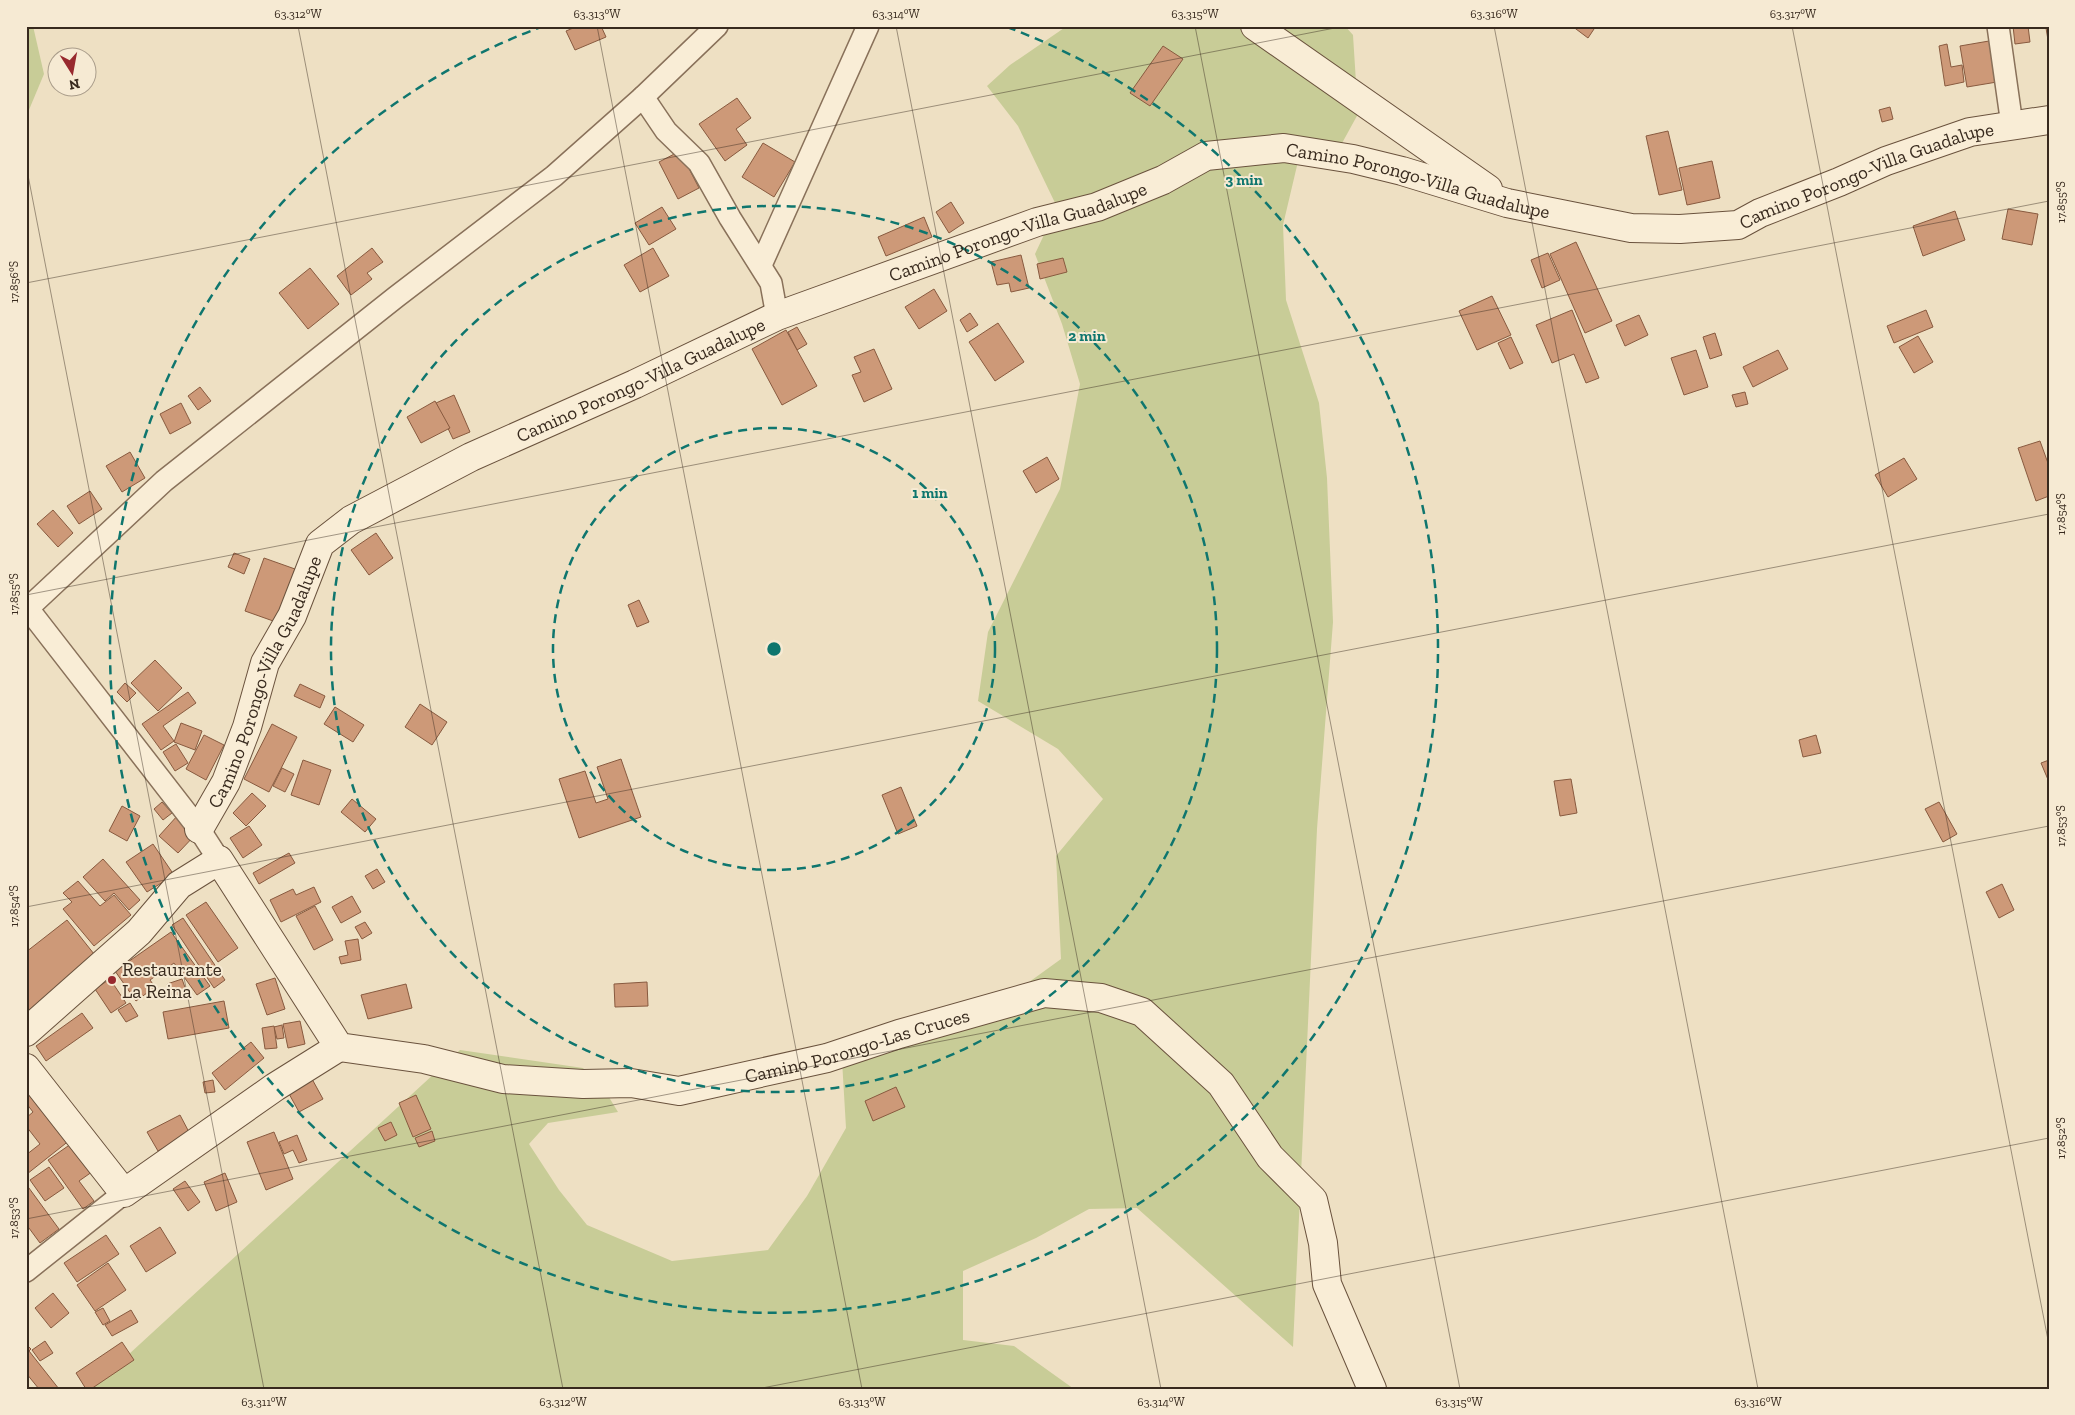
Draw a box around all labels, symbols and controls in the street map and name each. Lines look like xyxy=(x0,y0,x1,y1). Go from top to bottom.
text: 63.312°W xyxy=(274,7,322,21)
text: 63.313°W xyxy=(573,7,621,21)
text: 63.314°W xyxy=(872,7,921,21)
text: 63.315°W xyxy=(1171,7,1219,21)
text: 63.316°W xyxy=(1470,7,1519,21)
text: 63.317°W xyxy=(1770,7,1817,21)
north arrow xyxy=(48,48,98,98)
text: N xyxy=(67,75,81,94)
street label: Camino Porongo-Villa Guadalupe xyxy=(1735,118,1995,234)
street label: Camino Porongo-Villa Guadalupe xyxy=(1284,138,1552,223)
text: 3 min xyxy=(1225,171,1263,189)
street label: Camino Porongo-Villa Guadalupe xyxy=(886,177,1150,287)
text: 17.855°S xyxy=(2054,181,2068,223)
text: 17.856°S xyxy=(7,261,21,303)
street label: Camino Porongo-Villa Guadalupe xyxy=(513,313,769,447)
text: 2 min xyxy=(1068,327,1106,345)
text: 1 min xyxy=(912,484,948,502)
text: 17.854°S xyxy=(2054,493,2068,535)
street label: Camino Porongo-Villa Guadalupe xyxy=(203,552,326,812)
text: 17.855°S xyxy=(7,573,21,615)
centre of rings xyxy=(765,640,783,658)
text: 17.853°S xyxy=(2054,805,2068,847)
text: 17.854°S xyxy=(7,885,21,927)
place label: Restaurante La Reina xyxy=(122,958,222,1003)
marker: Restaurante La Reina xyxy=(106,974,118,986)
street label: Camino Porongo-Las Cruces xyxy=(743,1004,972,1088)
text: 17.852°S xyxy=(2054,1117,2068,1159)
text: 17.853°S xyxy=(7,1197,21,1239)
text: 63.311°W xyxy=(241,1395,288,1409)
text: 63.312°W xyxy=(539,1395,587,1409)
text: 63.313°W xyxy=(838,1395,886,1409)
text: 63.314°W xyxy=(1137,1395,1186,1409)
text: 63.315°W xyxy=(1435,1395,1483,1409)
text: 63.316°W xyxy=(1734,1395,1783,1409)

